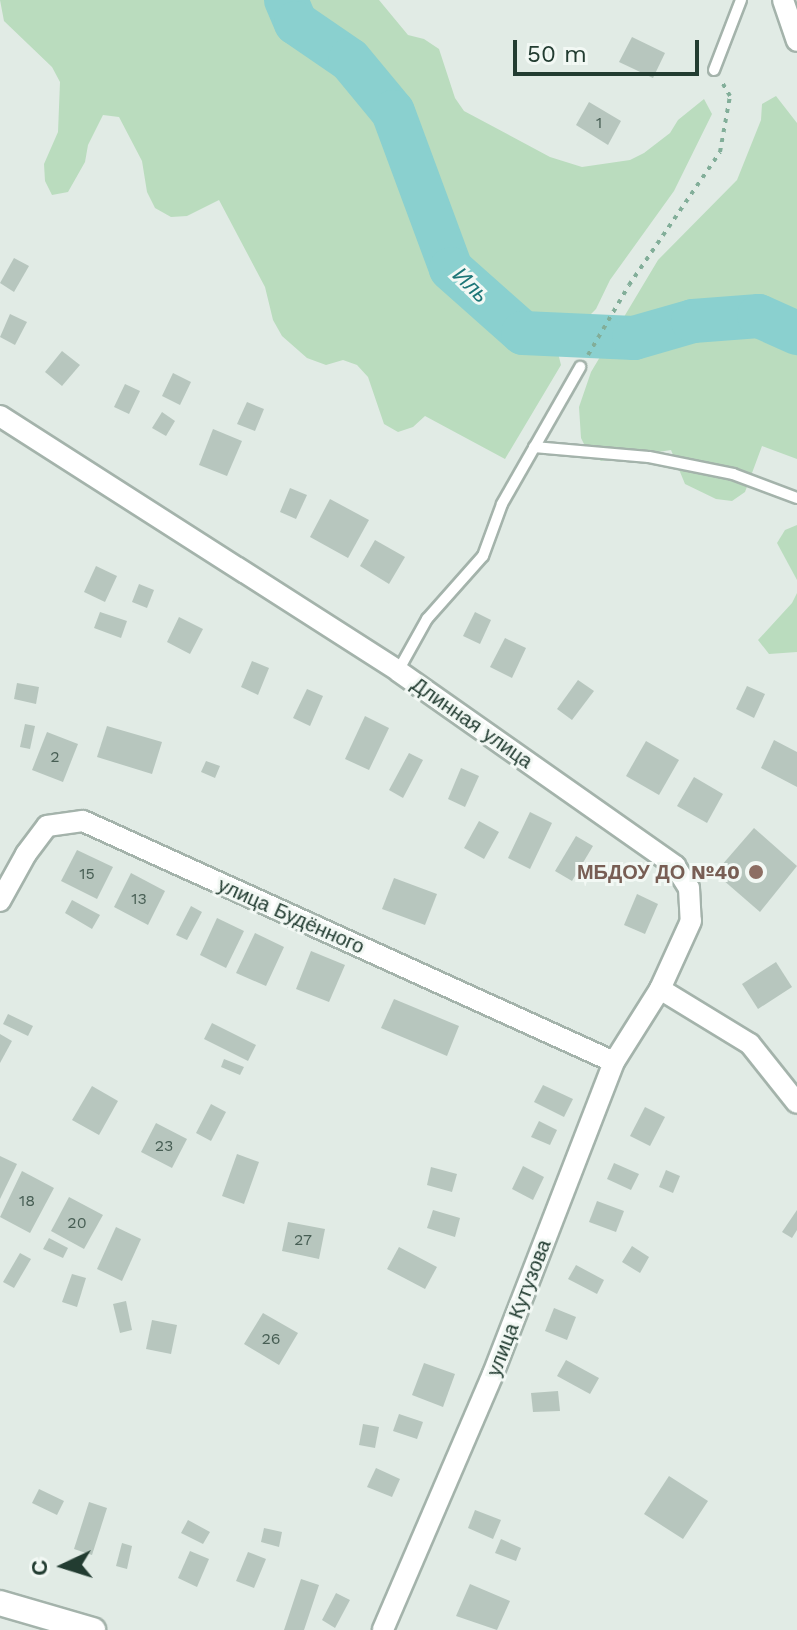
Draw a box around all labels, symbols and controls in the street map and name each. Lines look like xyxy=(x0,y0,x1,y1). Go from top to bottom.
scale bar xyxy=(517,24,703,74)
text: 50 m xyxy=(527,40,587,68)
house number: 1 xyxy=(596,113,602,133)
water label: Иль xyxy=(448,262,494,308)
street label: Длинная улица xyxy=(407,672,537,774)
house number: 2 xyxy=(50,747,60,767)
place label: МБДОУ ДО №40 xyxy=(577,860,740,884)
marker: МБДОУ ДО №40 xyxy=(747,863,765,881)
house number: 15 xyxy=(79,864,95,884)
street label: улица Будённого xyxy=(214,873,368,959)
house number: 13 xyxy=(131,889,147,909)
house number: 23 xyxy=(155,1136,173,1156)
house number: 18 xyxy=(19,1191,35,1211)
house number: 20 xyxy=(67,1213,87,1233)
house number: 27 xyxy=(294,1230,312,1250)
street label: улица Кутузова xyxy=(482,1236,556,1380)
house number: 26 xyxy=(261,1329,281,1349)
north arrow xyxy=(24,1526,104,1606)
text: С xyxy=(27,1559,53,1577)

